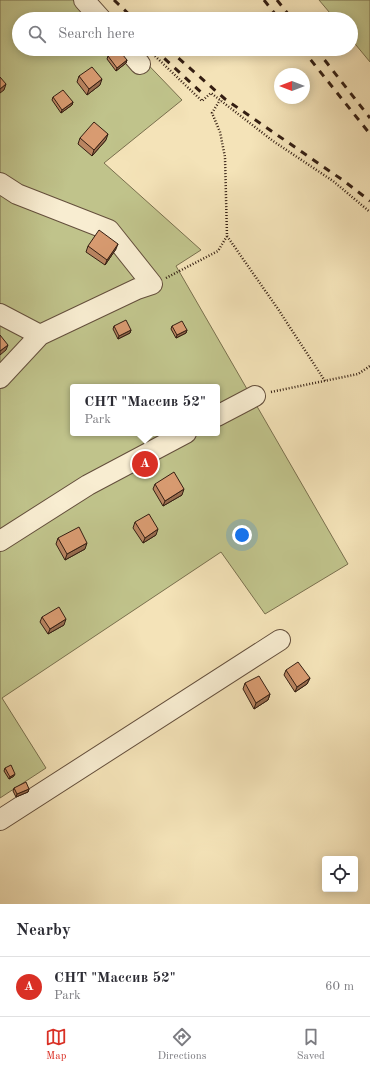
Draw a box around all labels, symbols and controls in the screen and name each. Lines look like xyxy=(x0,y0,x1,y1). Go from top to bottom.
search box xyxy=(12,12,358,56)
icon: search xyxy=(26,23,48,45)
text: Search here xyxy=(58,27,135,42)
north arrow xyxy=(274,68,310,104)
popup xyxy=(70,384,220,436)
text: СНТ "Массив 52" xyxy=(84,395,206,410)
text: Park xyxy=(84,413,111,426)
pin: A xyxy=(132,449,158,479)
your location xyxy=(232,525,252,545)
map controls xyxy=(322,856,358,892)
button: locate xyxy=(322,856,358,892)
text: Nearby xyxy=(16,922,71,939)
text: СНТ "Массив 52" xyxy=(54,971,176,986)
text: A xyxy=(24,980,34,993)
text: 60 m xyxy=(325,980,354,993)
text: Park xyxy=(54,989,81,1002)
tab: Map xyxy=(45,1026,67,1064)
tab: Directions xyxy=(158,1026,206,1064)
tab: Saved xyxy=(297,1026,325,1064)

